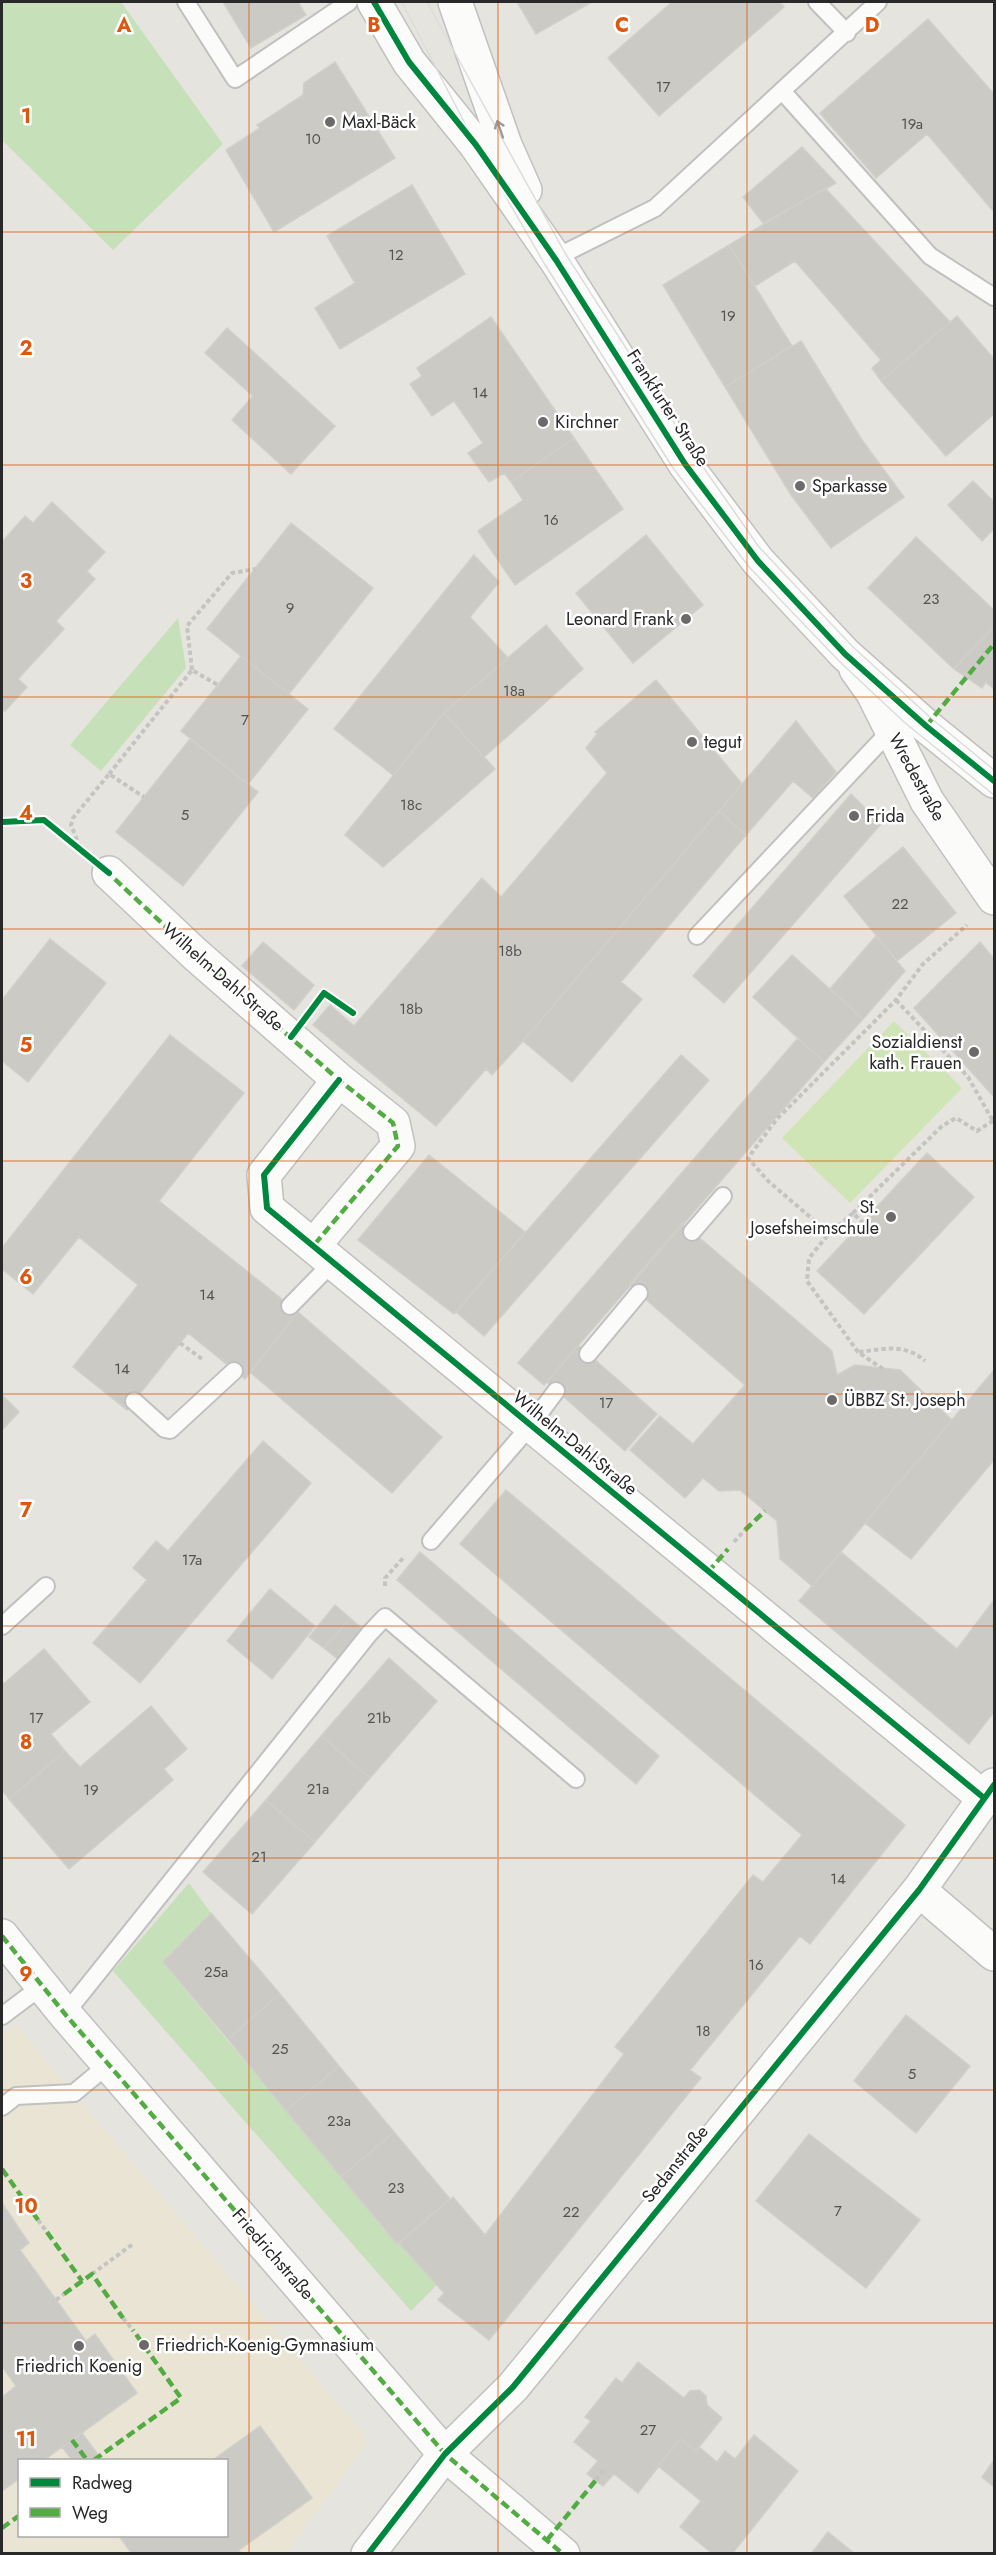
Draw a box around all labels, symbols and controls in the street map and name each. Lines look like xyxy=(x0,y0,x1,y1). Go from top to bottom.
text: A xyxy=(116,11,132,40)
text: B xyxy=(367,11,381,40)
text: C xyxy=(615,11,629,40)
text: D xyxy=(865,11,879,40)
house number: 17 xyxy=(656,76,670,98)
text: 1 xyxy=(21,102,31,131)
place label: Maxl-Bäck xyxy=(342,109,416,135)
house number: 19a xyxy=(901,113,923,135)
marker: Maxl-Bäck xyxy=(323,115,337,129)
one-way arrow xyxy=(493,121,504,139)
house number: 10 xyxy=(305,128,321,150)
house number: 12 xyxy=(388,244,404,266)
house number: 19 xyxy=(720,305,736,327)
text: 2 xyxy=(19,334,33,363)
street label: Frankfurter Straße xyxy=(620,344,716,472)
house number: 14 xyxy=(472,382,488,404)
place label: Kirchner xyxy=(555,409,620,435)
marker: Kirchner xyxy=(536,415,550,429)
place label: Sparkasse xyxy=(812,473,887,499)
marker: Sparkasse xyxy=(793,479,807,493)
house number: 16 xyxy=(543,509,559,531)
text: 3 xyxy=(20,567,32,596)
house number: 23 xyxy=(923,588,939,610)
house number: 9 xyxy=(286,597,294,619)
place label: Leonard Frank xyxy=(566,606,674,632)
marker: Leonard Frank xyxy=(679,612,693,626)
house number: 18a xyxy=(503,680,525,702)
house number: 7 xyxy=(241,709,249,731)
street label: Wredestraße xyxy=(882,728,952,826)
place label: tegut xyxy=(704,729,742,755)
marker: tegut xyxy=(685,735,699,749)
house number: 18c xyxy=(400,794,422,816)
text: 4 xyxy=(19,799,33,828)
place label: Frida xyxy=(866,803,904,829)
house number: 5 xyxy=(181,804,189,826)
marker: Frida xyxy=(847,809,861,823)
house number: 22 xyxy=(891,893,909,915)
street label: Wilhelm-Dahl-Straße xyxy=(156,917,290,1037)
house number: 18b xyxy=(498,940,522,962)
house number: 18b xyxy=(399,998,423,1020)
place label: Sozialdienst kath. Frauen xyxy=(869,1029,963,1076)
text: 5 xyxy=(20,1031,33,1060)
marker: Sozialdienst kath. Frauen xyxy=(967,1045,981,1059)
place label: St. Josefsheimschule xyxy=(748,1194,879,1241)
marker: St. Josefsheimschule xyxy=(884,1210,898,1224)
text: 6 xyxy=(19,1263,33,1292)
house number: 14 xyxy=(199,1284,215,1306)
house number: 14 xyxy=(114,1358,130,1380)
street label: Wilhelm-Dahl-Straße xyxy=(507,1384,643,1502)
place label: ÜBBZ St. Joseph xyxy=(844,1387,966,1413)
house number: 17 xyxy=(599,1392,613,1414)
marker: ÜBBZ St. Joseph xyxy=(825,1393,839,1407)
text: 7 xyxy=(20,1496,33,1525)
house number: 17a xyxy=(182,1549,202,1571)
house number: 17 xyxy=(29,1707,43,1729)
house number: 21b xyxy=(367,1707,391,1729)
text: 8 xyxy=(20,1728,32,1757)
house number: 21a xyxy=(307,1778,329,1800)
house number: 19 xyxy=(83,1779,99,1801)
house number: 21 xyxy=(251,1846,267,1868)
house number: 14 xyxy=(830,1868,846,1890)
house number: 16 xyxy=(748,1954,764,1976)
text: 9 xyxy=(19,1960,33,1989)
house number: 25a xyxy=(204,1961,228,1983)
house number: 18 xyxy=(696,2020,710,2042)
house number: 25 xyxy=(272,2038,289,2060)
house number: 5 xyxy=(908,2063,916,2085)
house number: 23a xyxy=(327,2110,351,2132)
street label: Sedanstraße xyxy=(636,2120,714,2208)
house number: 23 xyxy=(388,2177,404,2199)
text: 10 xyxy=(14,2192,38,2221)
house number: 7 xyxy=(834,2200,842,2222)
house number: 22 xyxy=(562,2201,580,2223)
street label: Friedrichstraße xyxy=(226,2203,320,2305)
place label: Friedrich-Koenig-Gymnasium xyxy=(156,2332,374,2358)
marker: Friedrich-Koenig-Gymnasium xyxy=(137,2338,151,2352)
marker: Friedrich Koenig xyxy=(72,2339,86,2353)
place label: Friedrich Koenig xyxy=(16,2353,142,2379)
house number: 27 xyxy=(640,2419,656,2441)
text: 11 xyxy=(16,2425,36,2454)
legend xyxy=(18,2459,228,2537)
text: Radweg xyxy=(72,2470,133,2496)
text: Weg xyxy=(72,2500,108,2526)

